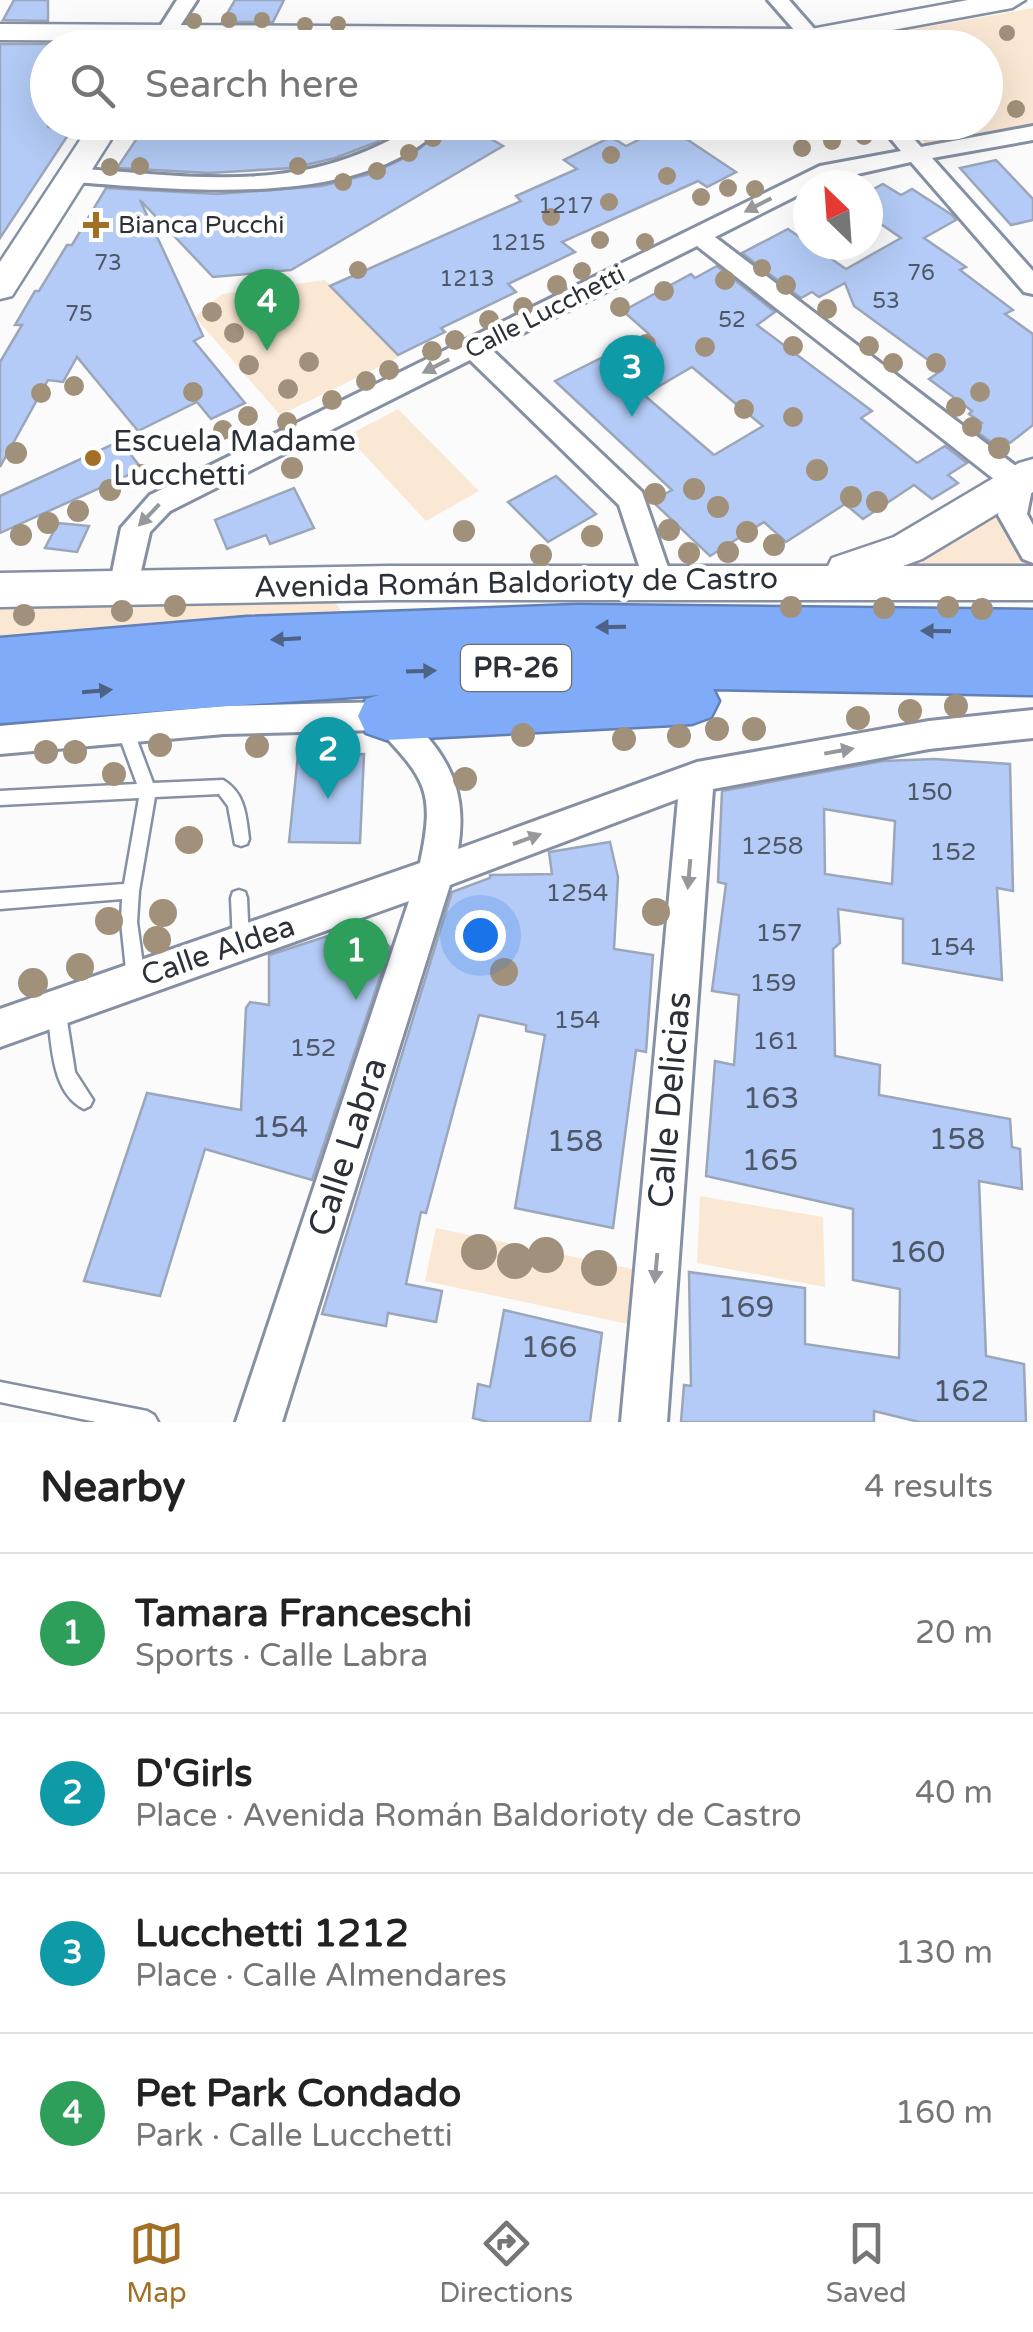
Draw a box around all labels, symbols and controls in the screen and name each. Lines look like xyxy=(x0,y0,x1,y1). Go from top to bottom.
search box xyxy=(30,30,1003,140)
icon: search xyxy=(65,58,120,113)
text: Search here xyxy=(145,62,359,108)
north arrow xyxy=(793,170,883,260)
house number: 1217 xyxy=(538,193,594,219)
one-way arrow xyxy=(744,196,773,213)
place label: Bianca Pucchi xyxy=(118,210,284,240)
marker: Bianca Pucchi xyxy=(83,212,109,238)
house number: 1215 xyxy=(490,230,546,256)
house number: 73 xyxy=(94,250,122,276)
street label: Calle Lucchetti xyxy=(460,259,630,365)
house number: 76 xyxy=(907,260,935,286)
house number: 1213 xyxy=(439,266,495,292)
pin: 4 xyxy=(234,268,300,351)
house number: 53 xyxy=(872,288,900,314)
house number: 75 xyxy=(65,301,93,327)
house number: 52 xyxy=(718,307,746,333)
pin: 3 xyxy=(600,334,664,417)
one-way arrow xyxy=(422,357,451,374)
place label: Escuela Madame Lucchetti xyxy=(113,423,356,494)
marker: Escuela Madame Lucchetti xyxy=(82,447,104,469)
one-way arrow xyxy=(138,502,161,526)
street label: Avenida Román Baldorioty de Castro xyxy=(254,560,778,606)
one-way arrow xyxy=(594,619,626,635)
one-way arrow xyxy=(919,623,951,639)
one-way arrow xyxy=(269,631,301,647)
road number: PR-26 xyxy=(461,645,571,691)
one-way arrow xyxy=(406,663,438,679)
one-way arrow xyxy=(82,683,114,699)
pin: 2 xyxy=(296,716,360,799)
one-way arrow xyxy=(824,743,855,758)
house number: 150 xyxy=(905,777,953,807)
one-way arrow xyxy=(513,831,543,846)
house number: 1258 xyxy=(741,831,803,861)
house number: 152 xyxy=(929,837,977,867)
one-way arrow xyxy=(680,859,696,891)
house number: 1254 xyxy=(546,878,608,908)
street label: Calle Aldea xyxy=(136,907,300,995)
your location xyxy=(455,910,506,961)
pin: 1 xyxy=(324,918,388,1000)
house number: 157 xyxy=(755,918,803,948)
house number: 154 xyxy=(928,932,976,962)
house number: 159 xyxy=(749,968,797,998)
street label: Calle Delicias xyxy=(640,990,700,1210)
house number: 154 xyxy=(553,1005,601,1035)
house number: 161 xyxy=(752,1026,800,1056)
house number: 152 xyxy=(289,1033,337,1063)
street label: Calle Labra xyxy=(299,1052,397,1242)
house number: 163 xyxy=(743,1080,799,1117)
house number: 154 xyxy=(252,1109,308,1146)
house number: 158 xyxy=(929,1121,985,1158)
house number: 158 xyxy=(547,1123,603,1160)
house number: 165 xyxy=(742,1142,798,1179)
house number: 160 xyxy=(889,1234,945,1271)
one-way arrow xyxy=(648,1253,664,1284)
house number: 169 xyxy=(718,1289,774,1326)
house number: 166 xyxy=(521,1329,577,1366)
house number: 162 xyxy=(933,1373,989,1410)
text: Nearby xyxy=(40,1462,185,1513)
text: 4 results xyxy=(864,1468,993,1506)
text: Tamara Franceschi xyxy=(135,1591,472,1637)
text: 1 xyxy=(62,1614,83,1652)
text: 20 m xyxy=(915,1614,993,1652)
text: Sports · Calle Labra xyxy=(135,1637,428,1675)
text: D'Girls xyxy=(135,1751,252,1797)
text: 2 xyxy=(62,1774,83,1812)
text: 40 m xyxy=(915,1774,993,1812)
text: Place · Avenida Román Baldorioty de Castro xyxy=(135,1797,802,1835)
text: Lucchetti 1212 xyxy=(135,1911,409,1957)
text: 3 xyxy=(62,1934,83,1972)
text: 130 m xyxy=(895,1934,993,1972)
text: Place · Calle Almendares xyxy=(135,1957,507,1995)
text: Pet Park Condado xyxy=(135,2071,461,2117)
text: 4 xyxy=(62,2094,83,2132)
text: 160 m xyxy=(895,2094,993,2132)
text: Park · Calle Lucchetti xyxy=(135,2117,453,2155)
tab: Map xyxy=(126,2216,187,2310)
tab: Directions xyxy=(439,2216,573,2310)
tab: Saved xyxy=(826,2216,907,2310)

